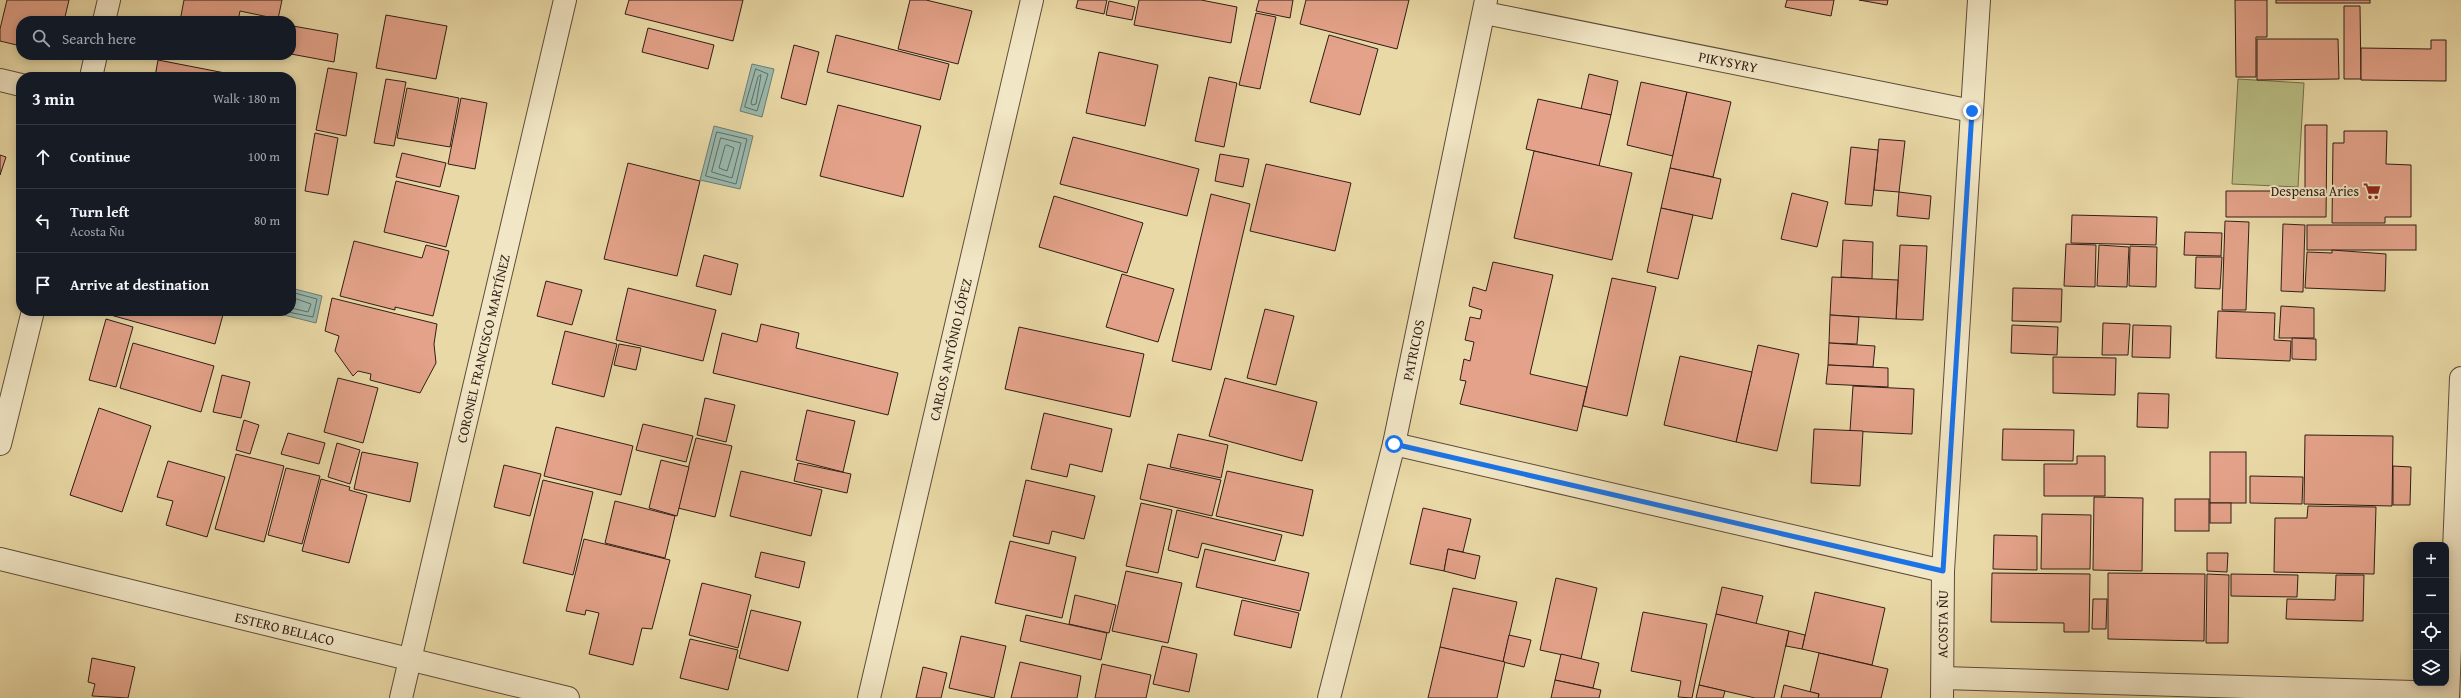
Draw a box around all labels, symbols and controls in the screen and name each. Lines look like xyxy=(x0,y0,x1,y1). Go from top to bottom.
search box xyxy=(16,16,296,60)
icon: search xyxy=(30,27,52,49)
text: Search here xyxy=(62,28,136,49)
street label: PIKYSYRY xyxy=(1697,46,1760,78)
text: 3 min xyxy=(32,86,74,111)
text: Walk · 180 m xyxy=(213,89,280,108)
route end xyxy=(1963,102,1981,120)
icon: ahead xyxy=(32,146,54,168)
text: Continue xyxy=(70,146,131,167)
text: 100 m xyxy=(248,147,280,166)
place label: Despensa Aries xyxy=(2271,181,2359,201)
supermarket icon: Despensa Aries xyxy=(2362,181,2382,201)
text: Turn left xyxy=(70,201,129,222)
icon: left xyxy=(32,210,54,232)
text: 80 m xyxy=(254,211,280,230)
text: Acosta Ñu xyxy=(70,222,125,241)
street label: CORONEL FRANCISCO MARTÍNEZ xyxy=(451,252,515,445)
icon: arrive xyxy=(32,274,54,296)
text: Arrive at destination xyxy=(70,274,209,295)
street label: CARLOS ANTÓNIO LÓPEZ xyxy=(924,276,977,423)
street label: PATRICIOS xyxy=(1397,318,1430,383)
route start xyxy=(1385,435,1403,453)
map controls xyxy=(2413,542,2449,686)
button: + xyxy=(2413,542,2449,578)
button: − xyxy=(2413,578,2449,614)
street label: ACOSTA ÑU xyxy=(1932,590,1953,658)
street label: ESTERO BELLACO xyxy=(233,607,336,650)
button: locate xyxy=(2413,614,2449,650)
button: layers xyxy=(2413,650,2449,686)

